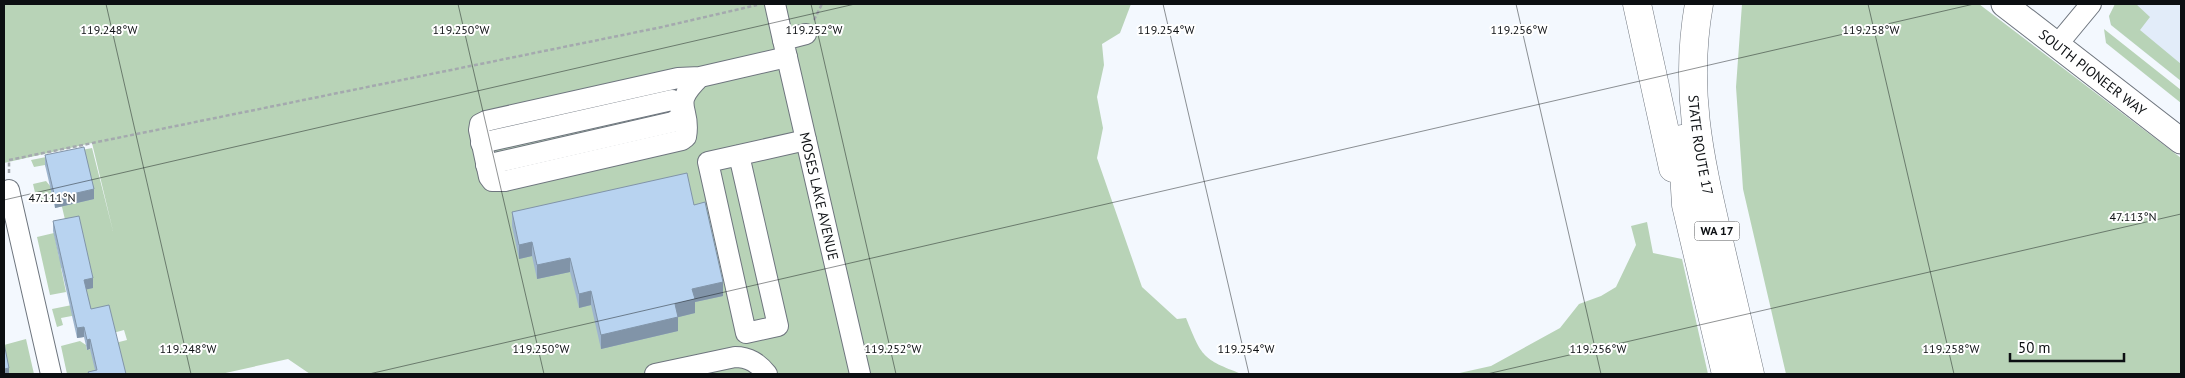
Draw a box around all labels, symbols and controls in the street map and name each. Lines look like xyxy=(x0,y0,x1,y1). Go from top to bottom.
text: 119.248°W xyxy=(81,22,137,37)
text: 119.250°W xyxy=(433,22,489,37)
text: 119.252°W xyxy=(786,22,842,37)
text: 119.254°W xyxy=(1138,22,1194,37)
text: 119.256°W xyxy=(1491,22,1547,37)
text: 119.258°W xyxy=(1843,22,1899,37)
street label: SOUTH PIONEER WAY xyxy=(2035,25,2150,120)
street label: STATE ROUTE 17 xyxy=(1685,94,1717,197)
street label: MOSES LAKE AVENUE xyxy=(796,130,842,262)
text: 47.111°N xyxy=(28,190,76,205)
text: 47.113°N xyxy=(2109,209,2157,224)
road number: WA 17 xyxy=(1694,222,1740,240)
scale bar xyxy=(2010,330,2124,362)
text: 50 m xyxy=(2018,338,2051,357)
text: 119.248°W xyxy=(160,341,216,356)
text: 119.250°W xyxy=(513,341,569,356)
text: 119.252°W xyxy=(865,341,921,356)
text: 119.254°W xyxy=(1218,341,1274,356)
text: 119.256°W xyxy=(1570,341,1626,356)
text: 119.258°W xyxy=(1923,341,1979,356)

